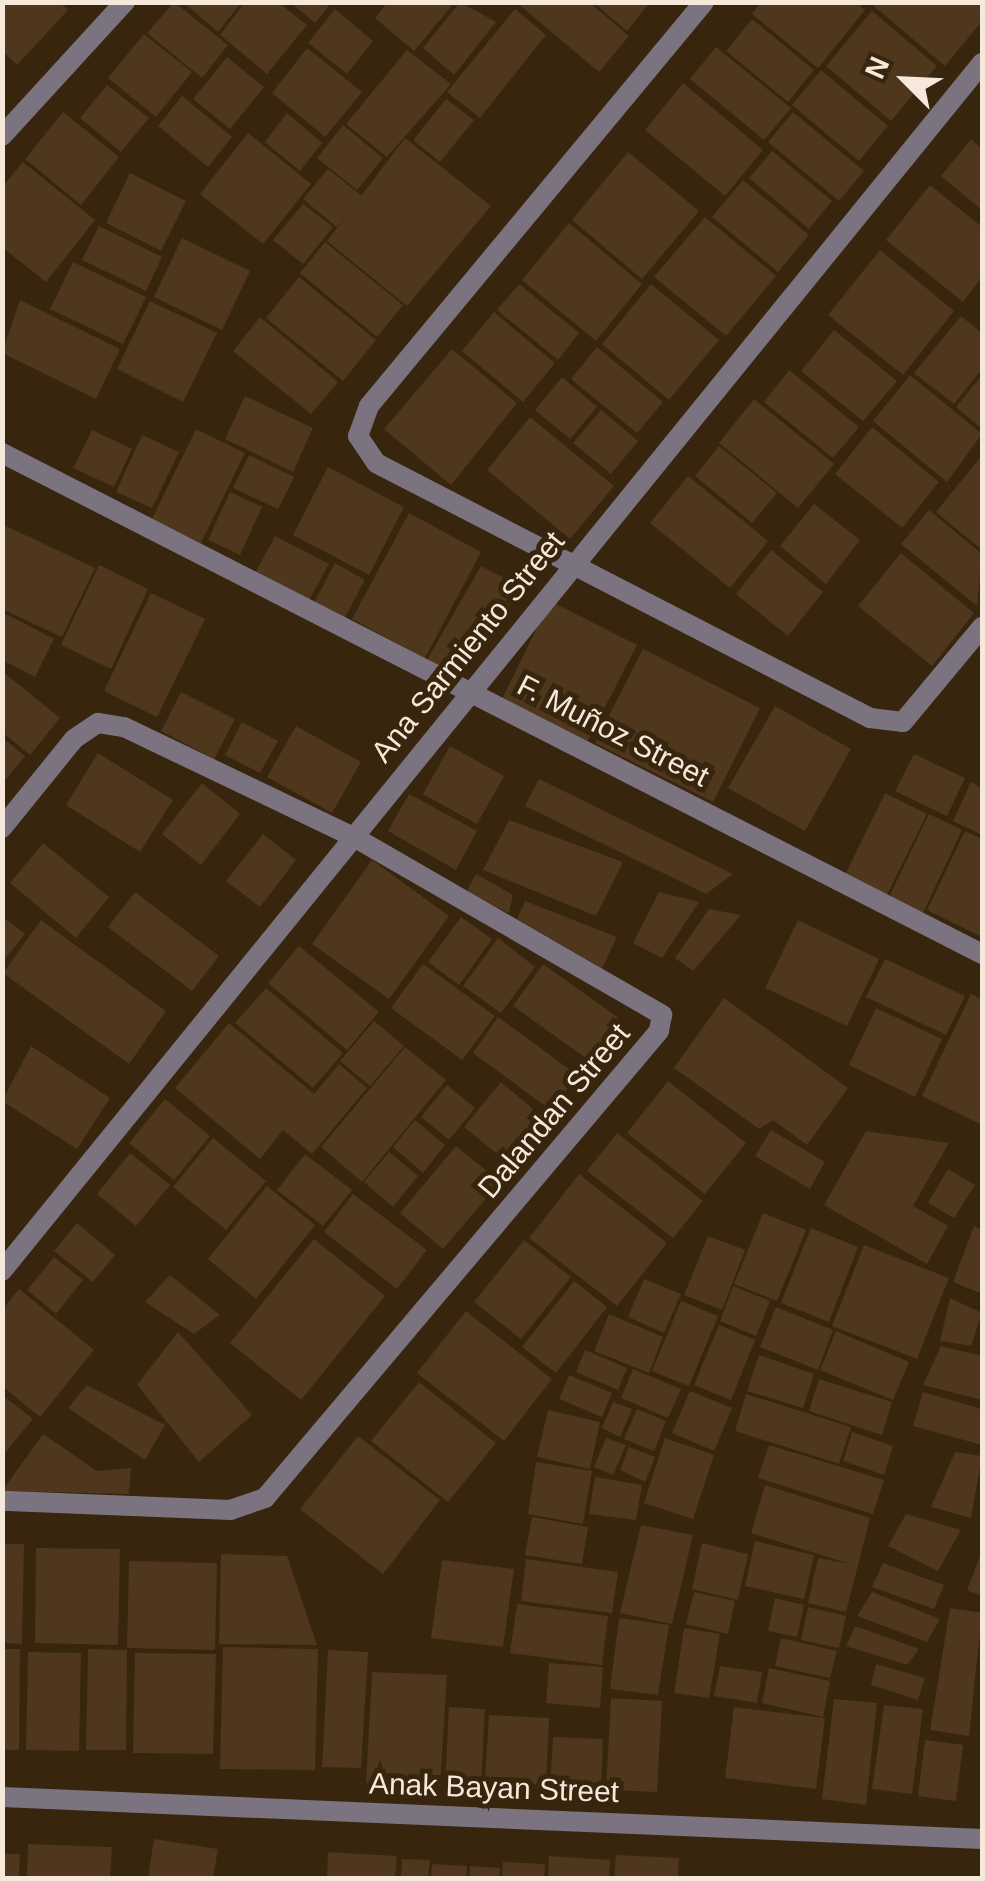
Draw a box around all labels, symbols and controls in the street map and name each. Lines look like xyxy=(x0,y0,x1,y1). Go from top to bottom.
north arrow xyxy=(855,30,955,130)
text: N xyxy=(859,52,895,83)
street label: Ana Sarmiento Street xyxy=(364,524,572,770)
street label: F. Muñoz Street xyxy=(511,667,715,795)
street label: Dalandan Street xyxy=(471,1016,637,1206)
street label: Anak Bayan Street xyxy=(368,1766,620,1810)

